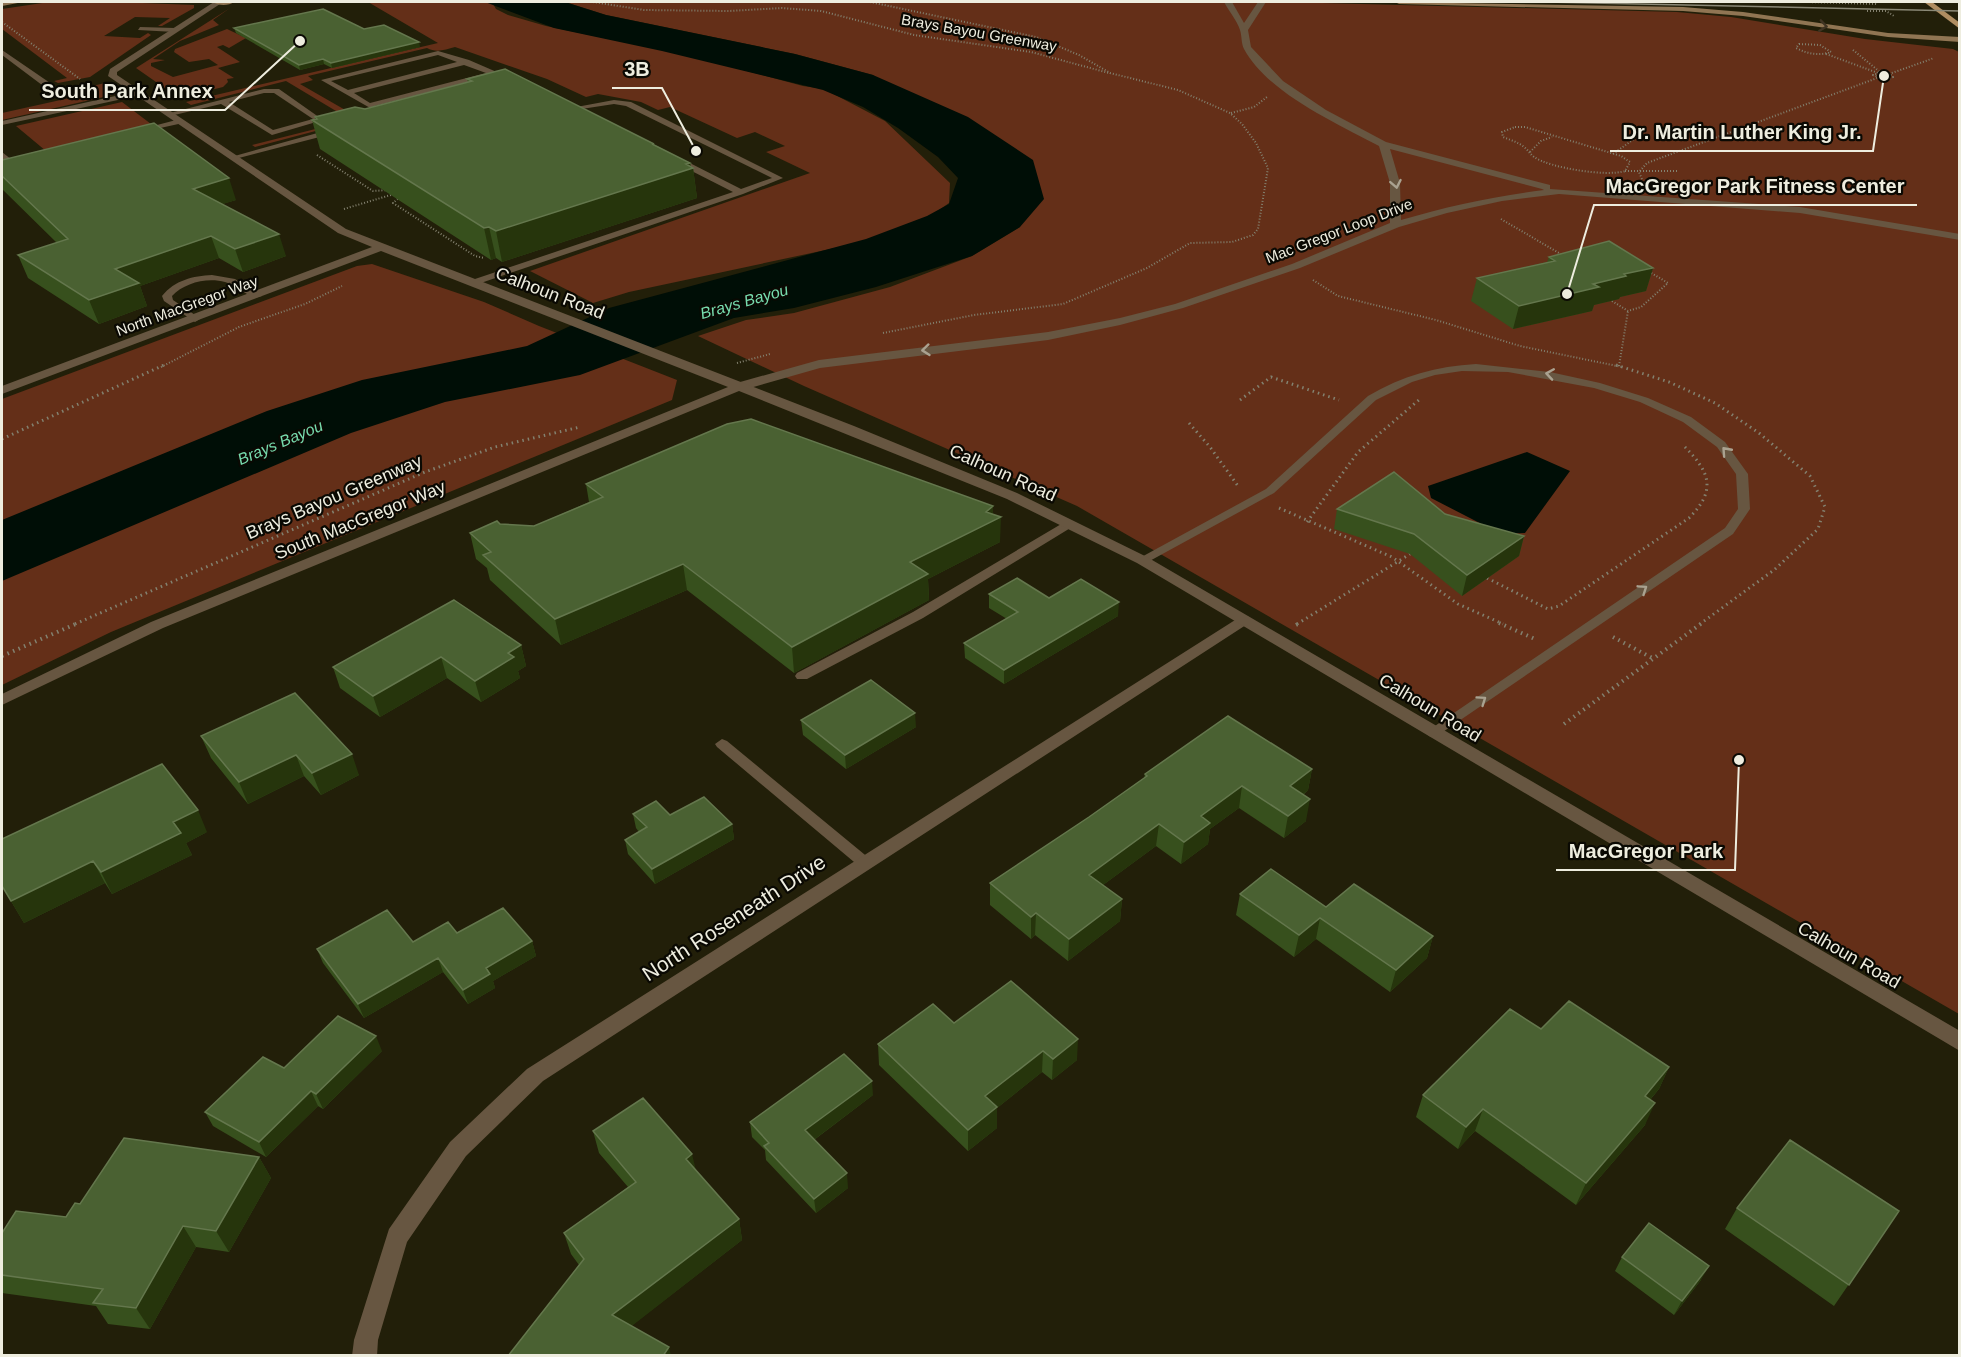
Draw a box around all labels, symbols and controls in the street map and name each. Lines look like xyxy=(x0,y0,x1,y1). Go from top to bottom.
street label: Brays Bayou Greenway xyxy=(900,10,1059,55)
one-way arrow xyxy=(1819,20,1828,32)
callout: 3B xyxy=(612,50,662,88)
text: 3B xyxy=(624,58,650,80)
callout: South Park Annex xyxy=(29,72,225,110)
text: South Park Annex xyxy=(41,80,213,102)
callout: Dr. Martin Luther King Jr. xyxy=(1610,113,1873,151)
text: Dr. Martin Luther King Jr. xyxy=(1623,121,1861,143)
callout: MacGregor Park Fitness Center xyxy=(1594,167,1917,205)
text: MacGregor Park Fitness Center xyxy=(1606,175,1905,197)
one-way arrow xyxy=(1389,179,1402,189)
street label: Mac Gregor Loop Drive xyxy=(1263,195,1415,266)
street label: Calhoun Road xyxy=(493,263,607,323)
street label: North MacGregor Way xyxy=(114,272,260,339)
water label: Brays Bayou xyxy=(698,281,790,322)
one-way arrow xyxy=(921,343,930,356)
one-way arrow xyxy=(1546,368,1556,381)
water label: Brays Bayou xyxy=(235,417,325,468)
street label: Calhoun Road xyxy=(946,440,1060,506)
one-way arrow xyxy=(1722,447,1733,458)
street label: Brays Bayou Greenway xyxy=(243,451,425,543)
street label: South MacGregor Way xyxy=(272,477,448,563)
one-way arrow xyxy=(1636,585,1647,596)
street label: Calhoun Road xyxy=(1376,670,1484,746)
one-way arrow xyxy=(1476,696,1487,707)
callout: MacGregor Park xyxy=(1556,832,1735,870)
text: MacGregor Park xyxy=(1569,840,1724,862)
street label: North Roseneath Drive xyxy=(638,850,830,985)
street label: Calhoun Road xyxy=(1794,918,1904,992)

